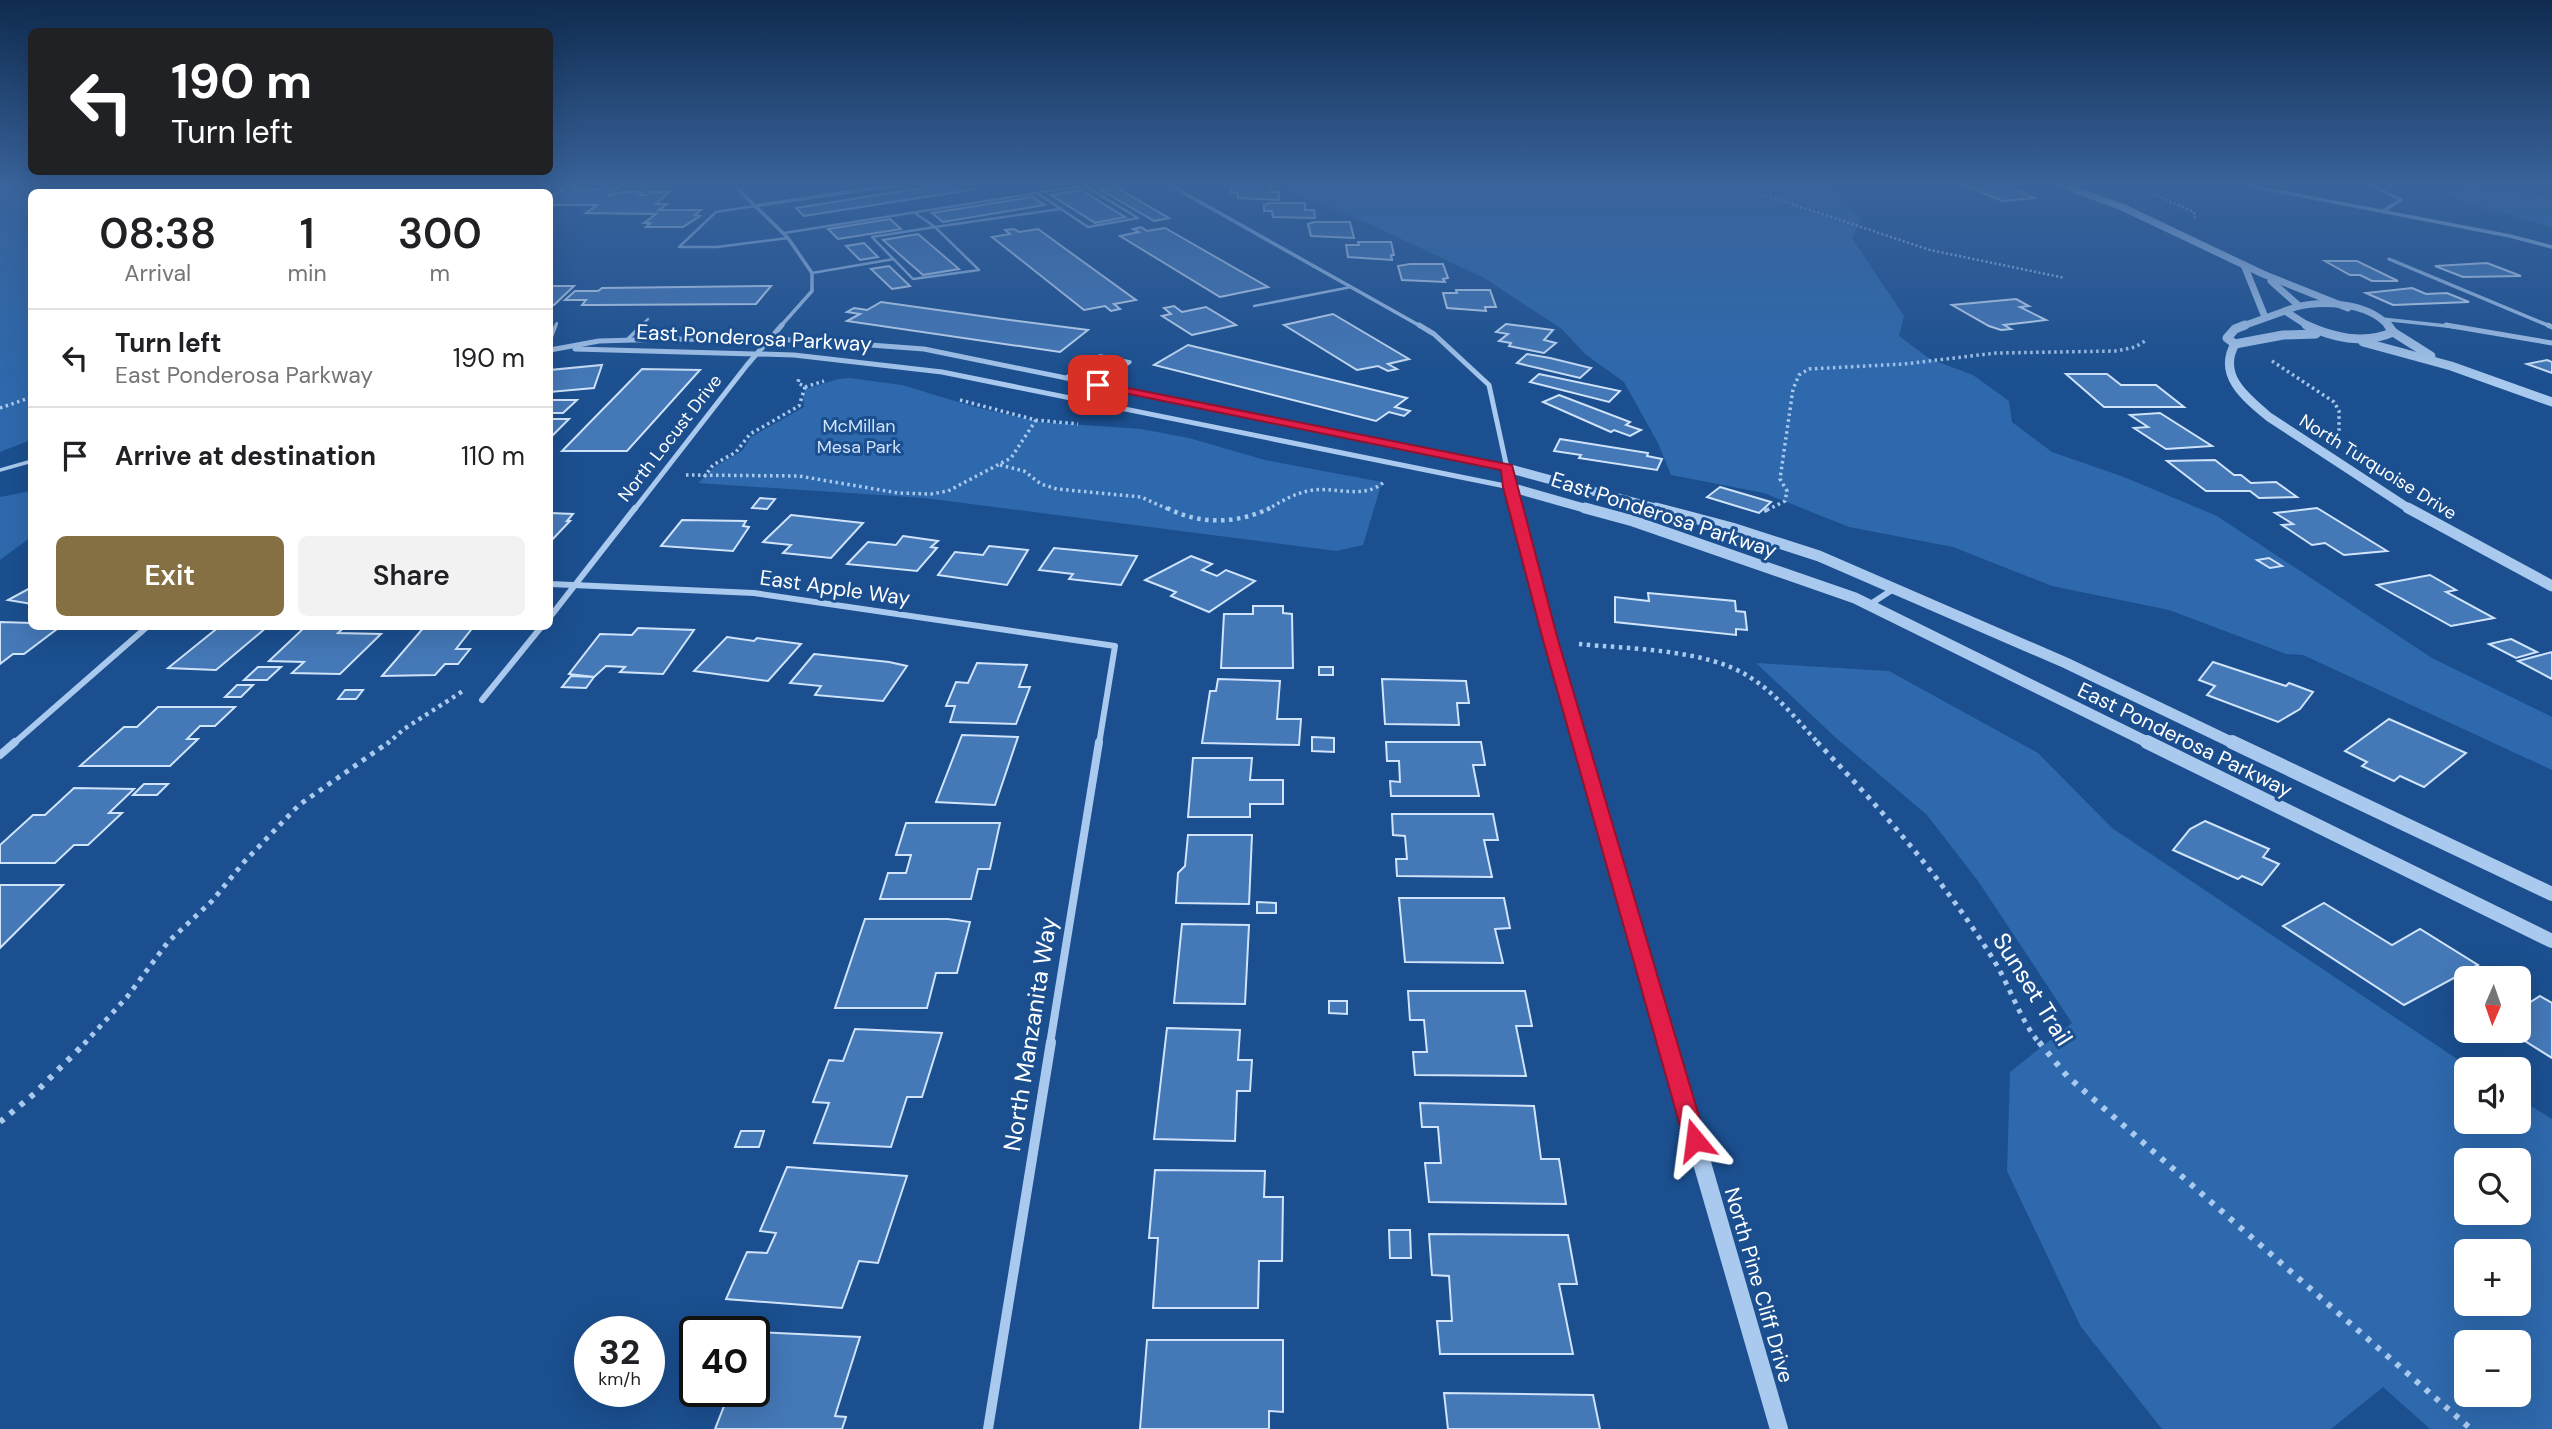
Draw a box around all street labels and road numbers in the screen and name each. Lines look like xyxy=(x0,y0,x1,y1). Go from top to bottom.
street label: East Ponderosa Parkway xyxy=(636,318,873,358)
street label: North Locust Drive xyxy=(613,369,727,507)
street label: North Turquoise Drive xyxy=(2295,409,2461,525)
street label: East Ponderosa Parkway xyxy=(1548,465,1781,565)
street label: East Apple Way xyxy=(758,564,912,612)
street label: East Ponderosa Parkway xyxy=(2073,676,2297,804)
street label: North Manzanita Way xyxy=(996,915,1064,1153)
street label: Sunset Trail xyxy=(1986,927,2080,1051)
street label: North Pine Cliff Drive xyxy=(1718,1184,1800,1386)

